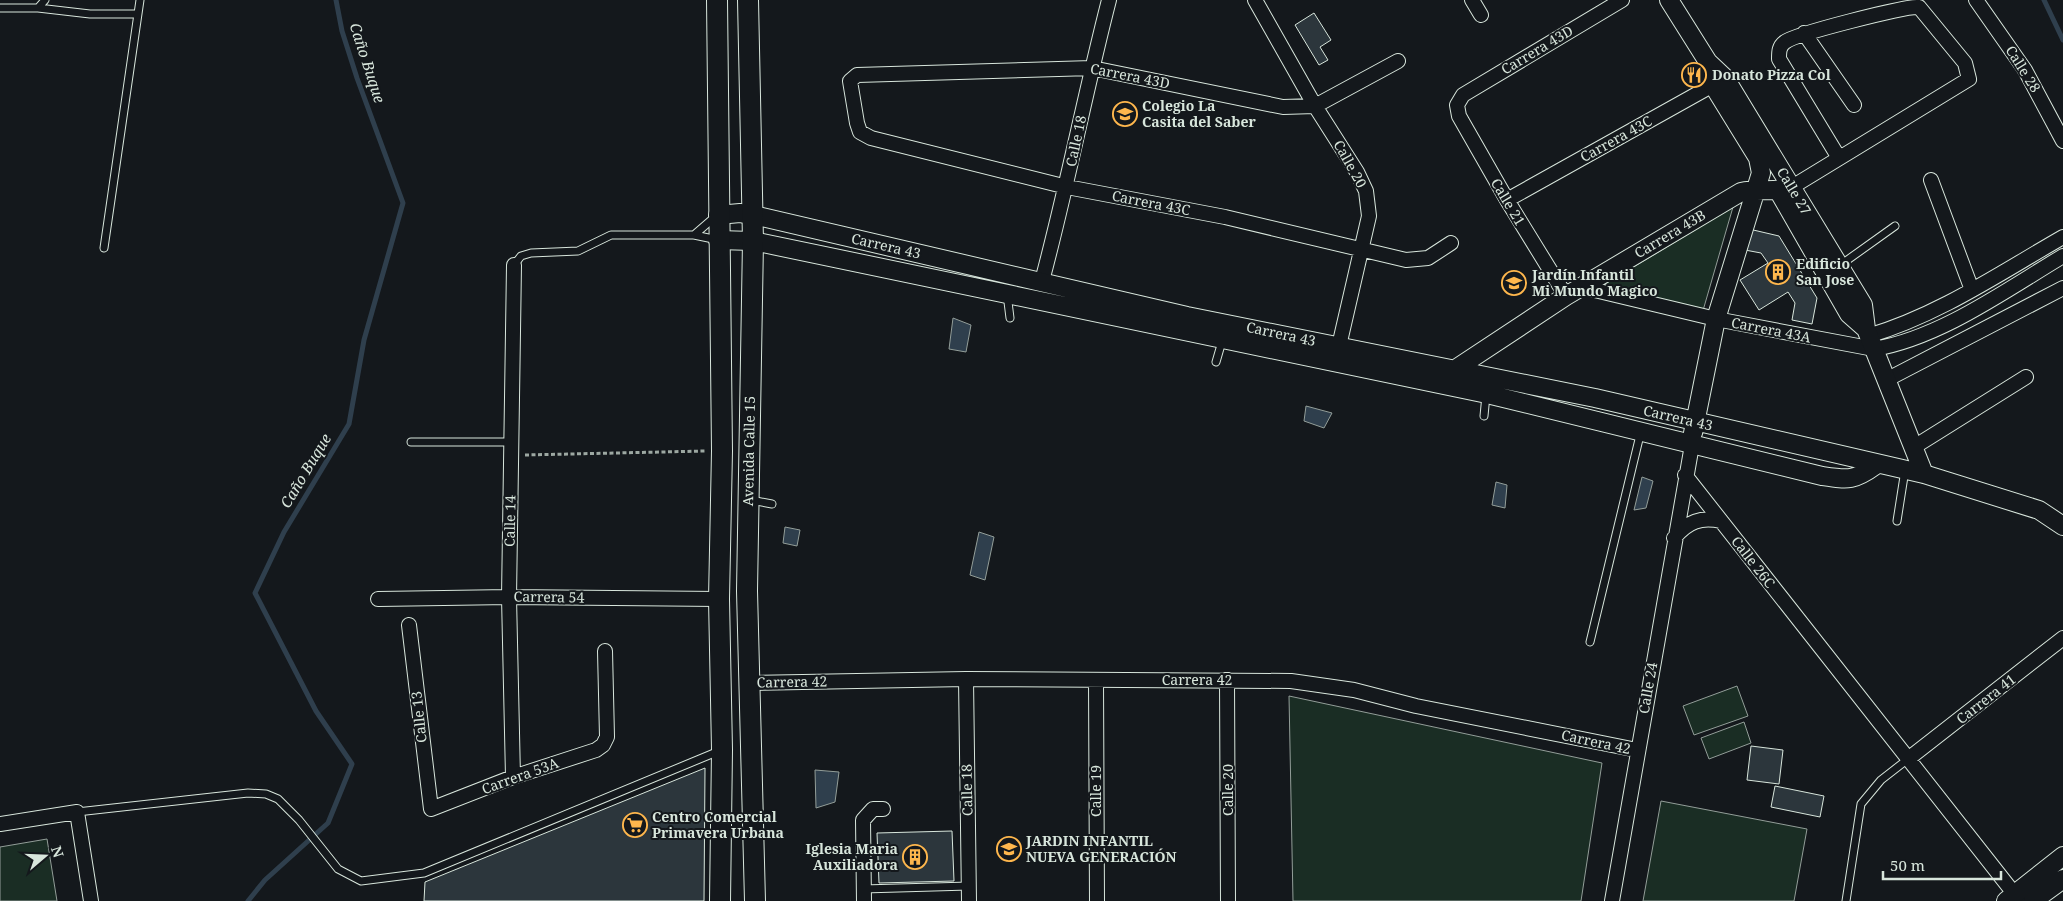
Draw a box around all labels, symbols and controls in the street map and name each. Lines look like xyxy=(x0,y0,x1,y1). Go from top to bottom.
water label: Caño Buque xyxy=(346,20,390,106)
street label: Carrera 43D xyxy=(1497,21,1576,79)
street label: Calle 28 xyxy=(2002,42,2045,96)
street label: Carrera 43D xyxy=(1089,58,1172,93)
restaurant icon: Donato Pizza Col xyxy=(1681,62,1707,88)
place label: Donato Pizza Col xyxy=(1712,65,1831,84)
place label: Colegio La Casita del Saber xyxy=(1142,96,1256,131)
school or university icon: Colegio La Casita del Saber xyxy=(1112,101,1138,127)
street label: Carrera 43C xyxy=(1576,111,1655,166)
street label: Calle 18 xyxy=(1061,113,1090,168)
street label: Calle 20 xyxy=(1330,136,1371,191)
street label: Calle 27 xyxy=(1773,164,1816,218)
street label: Calle 21 xyxy=(1487,175,1530,229)
street label: Carrera 43C xyxy=(1110,186,1192,219)
street label: Carrera 43B xyxy=(1631,205,1709,262)
street label: Carrera 43 xyxy=(850,228,923,263)
place label: Edificio San Jose xyxy=(1796,254,1854,289)
building icon: Edificio San Jose xyxy=(1765,259,1791,285)
place label: Jardín Infantil Mi Mundo Magico xyxy=(1531,265,1658,300)
school or university icon: Jardín Infantil Mi Mundo Magico xyxy=(1501,270,1527,296)
street label: Carrera 43A xyxy=(1730,313,1813,347)
street label: Carrera 43 xyxy=(1245,317,1318,350)
street label: Avenida Calle 15 xyxy=(738,396,759,506)
street label: Carrera 43 xyxy=(1642,400,1715,435)
water label: Caño Buque xyxy=(275,429,335,511)
street label: Calle 14 xyxy=(500,495,519,547)
street label: Calle 26C xyxy=(1727,532,1780,592)
street label: Carrera 54 xyxy=(514,586,585,607)
street label: Calle 24 xyxy=(1634,661,1661,715)
street label: Carrera 41 xyxy=(1952,669,2019,728)
street label: Carrera 42 xyxy=(1162,670,1232,689)
street label: Carrera 42 xyxy=(757,671,827,692)
street label: Calle 13 xyxy=(406,690,431,744)
street label: Carrera 42 xyxy=(1560,725,1633,758)
street label: Carrera 53A xyxy=(479,753,561,798)
street label: Calle 18 xyxy=(957,764,976,816)
street label: Calle 20 xyxy=(1218,764,1237,816)
street label: Calle 19 xyxy=(1086,765,1105,817)
place label: Centro Comercial Primavera Urbana xyxy=(652,807,784,842)
supermarket icon: Centro Comercial Primavera Urbana xyxy=(622,812,648,838)
north arrow xyxy=(20,831,70,881)
place label: JARDIN INFANTIL NUEVA GENERACIÓN xyxy=(1025,831,1177,866)
school or university icon: JARDIN INFANTIL NUEVA GENERACIÓN xyxy=(996,836,1022,862)
place label: Iglesia Maria Auxiliadora xyxy=(806,839,898,874)
text: N xyxy=(47,843,69,860)
building icon: Iglesia Maria Auxiliadora xyxy=(902,844,928,870)
scale bar xyxy=(1883,848,2000,880)
text: 50 m xyxy=(1890,855,1925,875)

